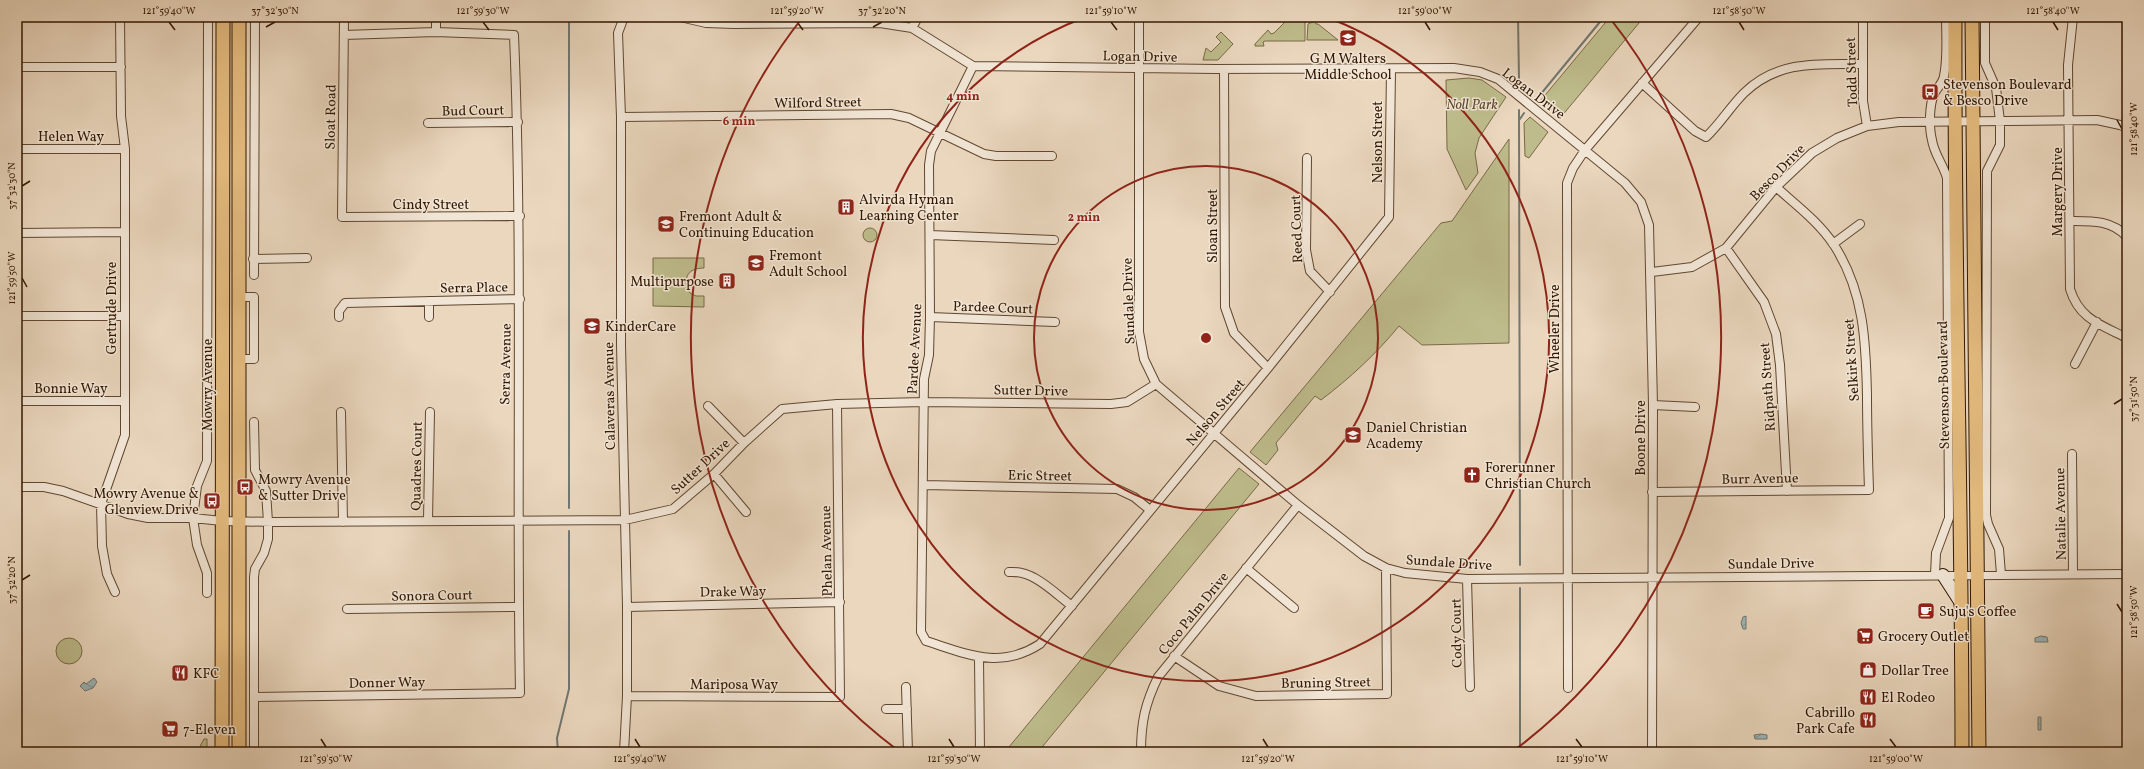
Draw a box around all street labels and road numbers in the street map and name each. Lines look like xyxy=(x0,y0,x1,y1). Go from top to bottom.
street label: Todd Street xyxy=(1842,37,1863,107)
street label: Logan Drive xyxy=(1102,47,1178,68)
street label: Logan Drive xyxy=(1498,64,1569,124)
street label: Sloat Road xyxy=(321,84,342,150)
street label: Wilford Street xyxy=(774,93,862,114)
street label: Bud Court xyxy=(442,101,505,122)
street label: Nelson Street xyxy=(1369,101,1388,183)
street label: Helen Way xyxy=(38,128,104,147)
street label: Besco Drive xyxy=(1746,140,1810,206)
street label: Margery Drive xyxy=(2049,147,2068,237)
street label: Sloan Street xyxy=(1204,189,1223,263)
street label: Reed Court xyxy=(1287,194,1308,264)
street label: Cindy Street xyxy=(393,196,469,215)
street label: Sundale Drive xyxy=(1118,257,1141,345)
street label: Gertrude Drive xyxy=(103,261,122,354)
street label: Serra Place xyxy=(440,278,509,299)
street label: Wheeler Drive xyxy=(1546,284,1565,374)
street label: Pardee Court xyxy=(953,298,1033,319)
street label: Pardee Avenue xyxy=(904,303,927,395)
street label: Selkirk Street xyxy=(1840,318,1865,402)
street label: Stevenson Boulevard xyxy=(1934,320,1955,449)
street label: Serra Avenue xyxy=(496,323,517,405)
street label: Mowry Avenue xyxy=(199,338,218,431)
street label: Calaveras Avenue xyxy=(600,341,621,450)
street label: Ridpath Street xyxy=(1756,342,1781,432)
street label: Nelson Street xyxy=(1182,375,1250,451)
street label: Bonnie Way xyxy=(34,380,108,399)
street label: Sutter Drive xyxy=(993,381,1069,402)
street label: Boone Drive xyxy=(1632,400,1651,476)
street label: Quadres Court xyxy=(407,421,428,511)
street label: Sutter Drive xyxy=(667,434,735,500)
street label: Eric Street xyxy=(1008,466,1072,487)
street label: Natalie Avenue xyxy=(2051,467,2072,560)
street label: Burr Avenue xyxy=(1721,469,1799,490)
street label: Phelan Avenue xyxy=(817,505,838,597)
street label: Sundale Drive xyxy=(1405,551,1493,576)
street label: Sundale Drive xyxy=(1728,554,1815,575)
street label: Coco Palm Drive xyxy=(1155,568,1234,659)
street label: Drake Way xyxy=(700,582,767,603)
street label: Sonora Court xyxy=(391,586,473,607)
street label: Cody Court xyxy=(1447,598,1468,668)
street label: Donner Way xyxy=(349,673,426,694)
street label: Bruning Street xyxy=(1281,673,1371,694)
street label: Mariposa Way xyxy=(690,676,778,695)

